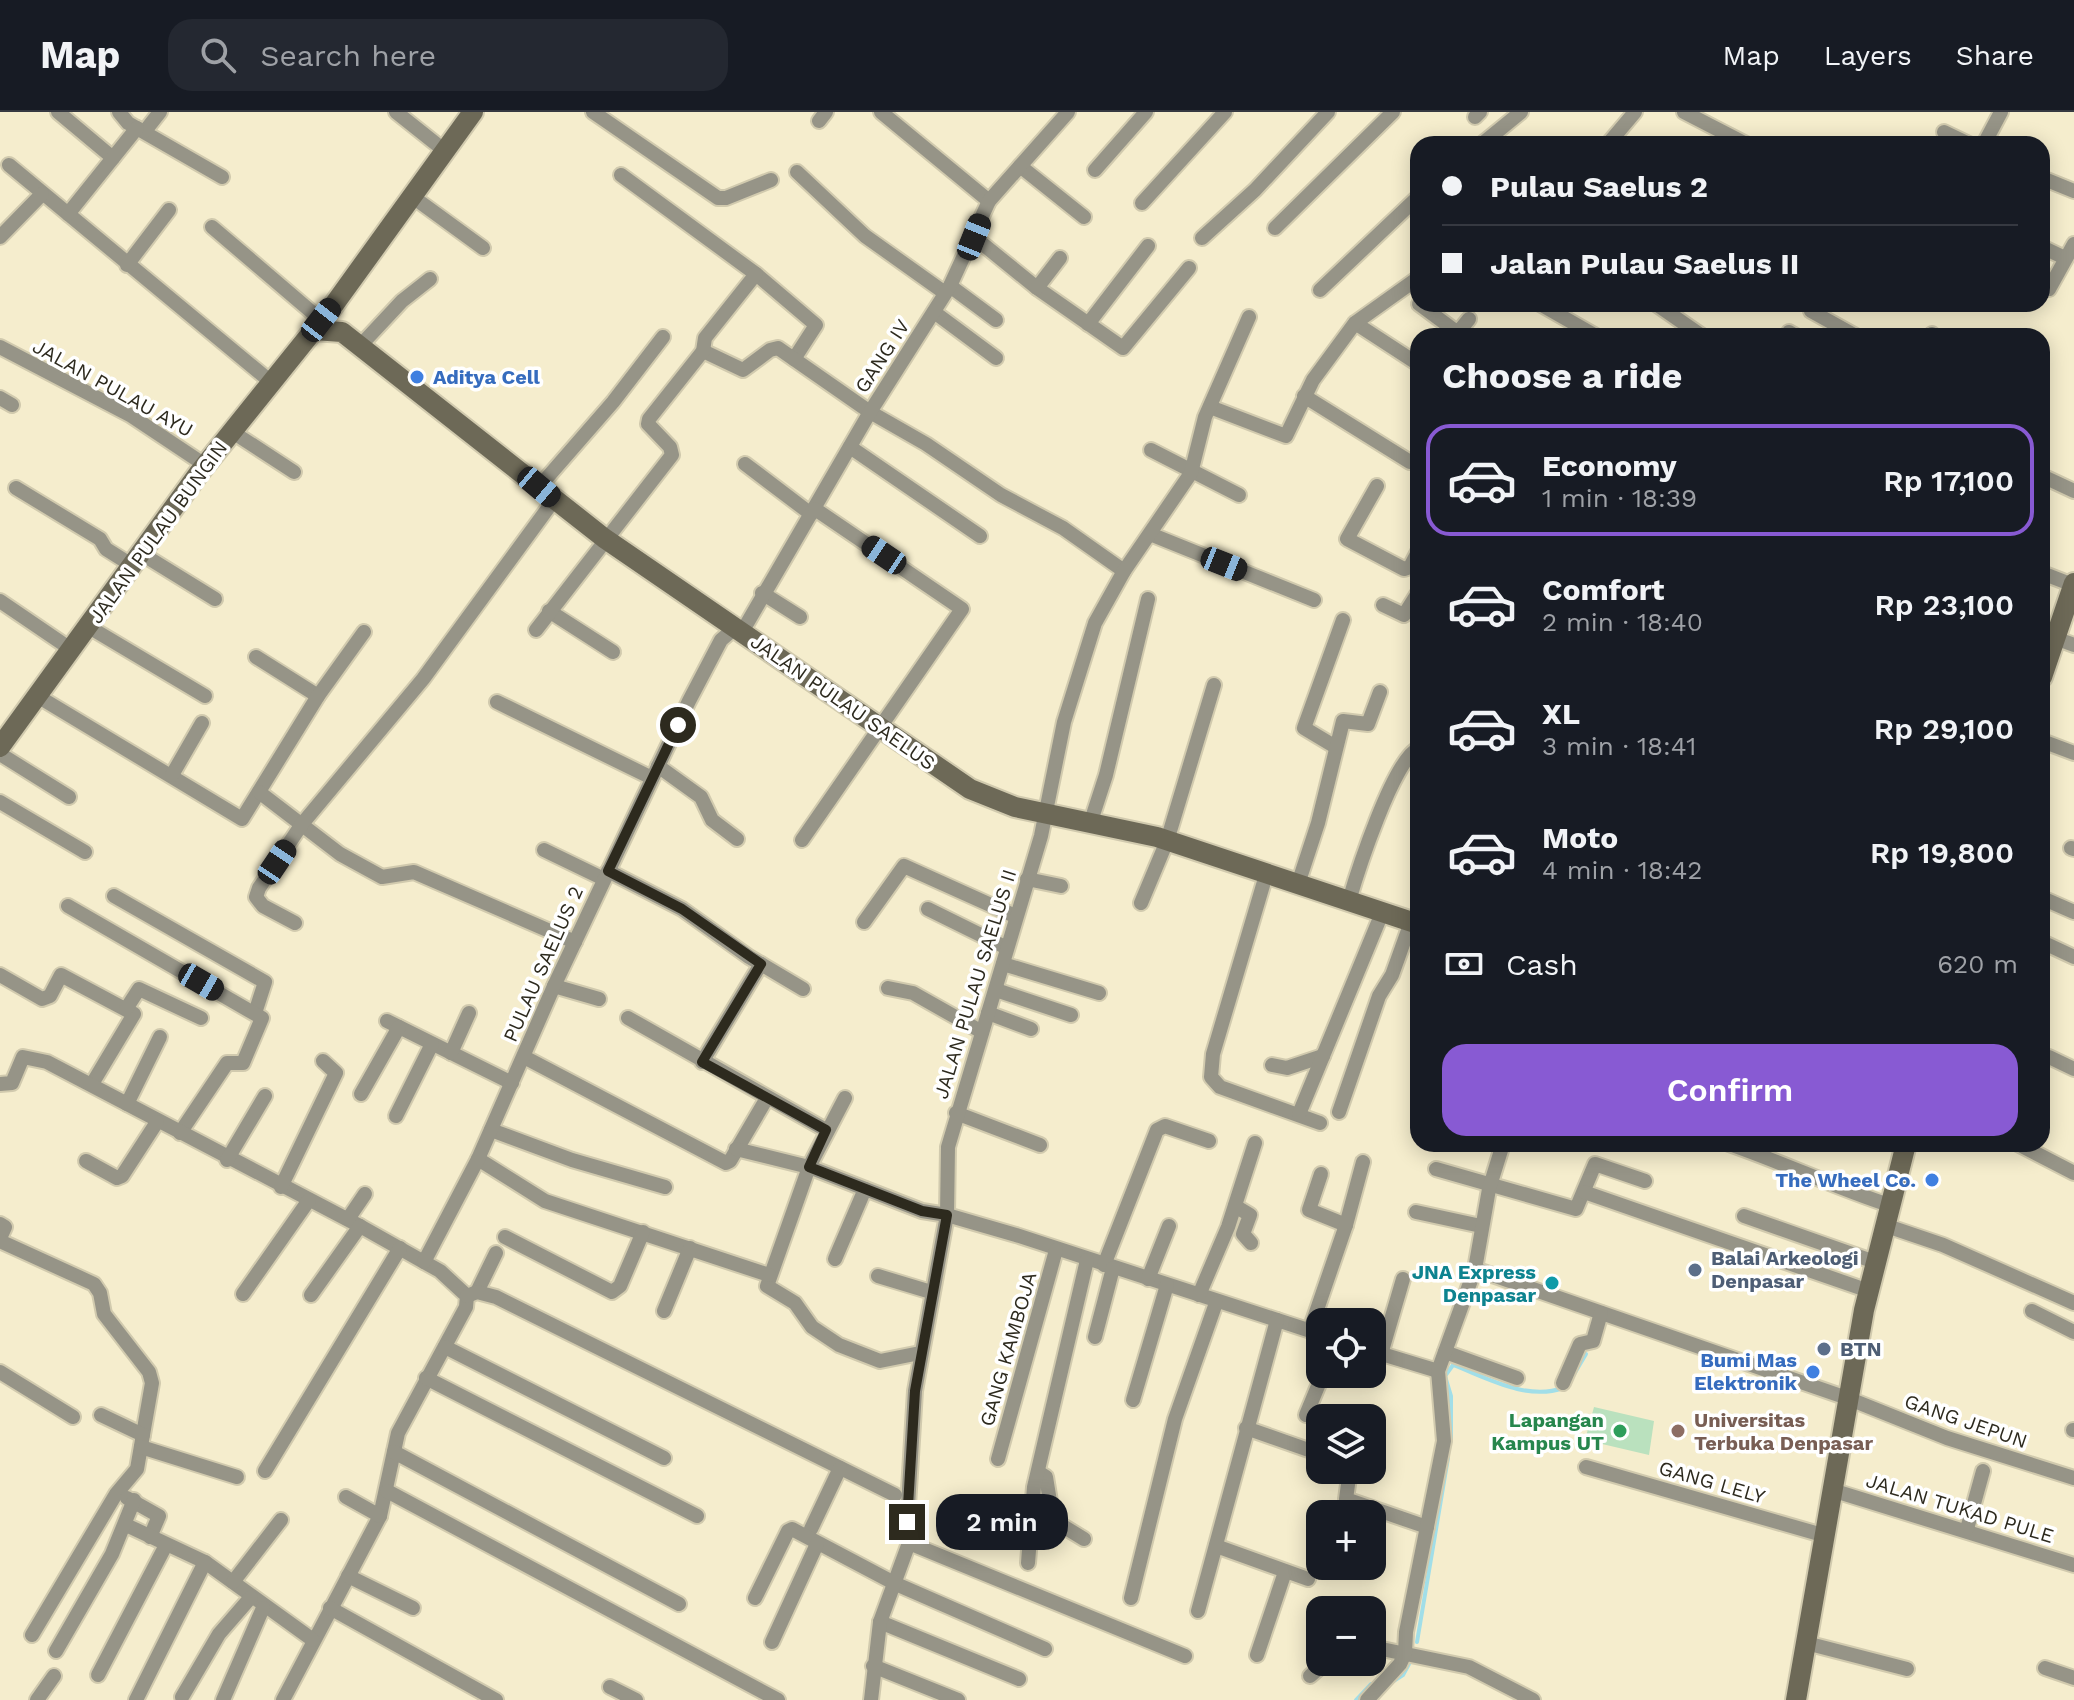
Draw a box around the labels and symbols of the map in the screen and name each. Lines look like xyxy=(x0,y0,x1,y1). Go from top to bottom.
car xyxy=(954,210,994,264)
car xyxy=(297,294,345,346)
street label: GANG IV xyxy=(849,315,915,397)
street label: JALAN PULAU AYU xyxy=(29,334,197,442)
place label: Aditya Cell xyxy=(433,365,540,389)
marker: Aditya Cell xyxy=(408,368,426,386)
street label: JALAN PULAU BUNGIN xyxy=(84,436,232,628)
car xyxy=(513,462,565,512)
car xyxy=(857,532,911,578)
car xyxy=(1197,544,1251,584)
street label: JALAN PULAU SAELUS xyxy=(746,629,940,775)
route start xyxy=(660,707,696,743)
car xyxy=(254,835,300,889)
street label: JALAN PULAU SAELUS II xyxy=(929,866,1021,1102)
street label: PULAU SAELUS 2 xyxy=(498,882,588,1046)
car xyxy=(174,960,228,1004)
place label: The Wheel Co. xyxy=(1775,1168,1916,1192)
marker: The Wheel Co. xyxy=(1923,1171,1941,1189)
place label: Balai Arkeologi Denpasar xyxy=(1711,1246,1859,1293)
place label: JNA Express Denpasar xyxy=(1412,1260,1536,1307)
marker: Balai Arkeologi Denpasar xyxy=(1686,1261,1704,1279)
street label: GANG KAMBOJA xyxy=(975,1269,1041,1429)
marker: JNA Express Denpasar xyxy=(1543,1274,1561,1292)
place label: BTN xyxy=(1840,1337,1882,1361)
marker: BTN xyxy=(1815,1340,1833,1358)
place label: Bumi Mas Elektronik xyxy=(1694,1348,1798,1395)
marker: Bumi Mas Elektronik xyxy=(1804,1363,1822,1381)
street label: GANG JEPUN xyxy=(1901,1389,2031,1453)
place label: Lapangan Kampus UT xyxy=(1491,1408,1604,1455)
place label: Universitas Terbuka Denpasar xyxy=(1694,1408,1873,1455)
marker: Lapangan Kampus UT xyxy=(1611,1422,1629,1440)
marker: Universitas Terbuka Denpasar xyxy=(1669,1422,1687,1440)
street label: GANG LELY xyxy=(1656,1455,1768,1509)
street label: JALAN TUKAD PULE xyxy=(1863,1468,2057,1548)
callout: 2 min xyxy=(935,1494,1067,1550)
route end xyxy=(889,1504,925,1540)

